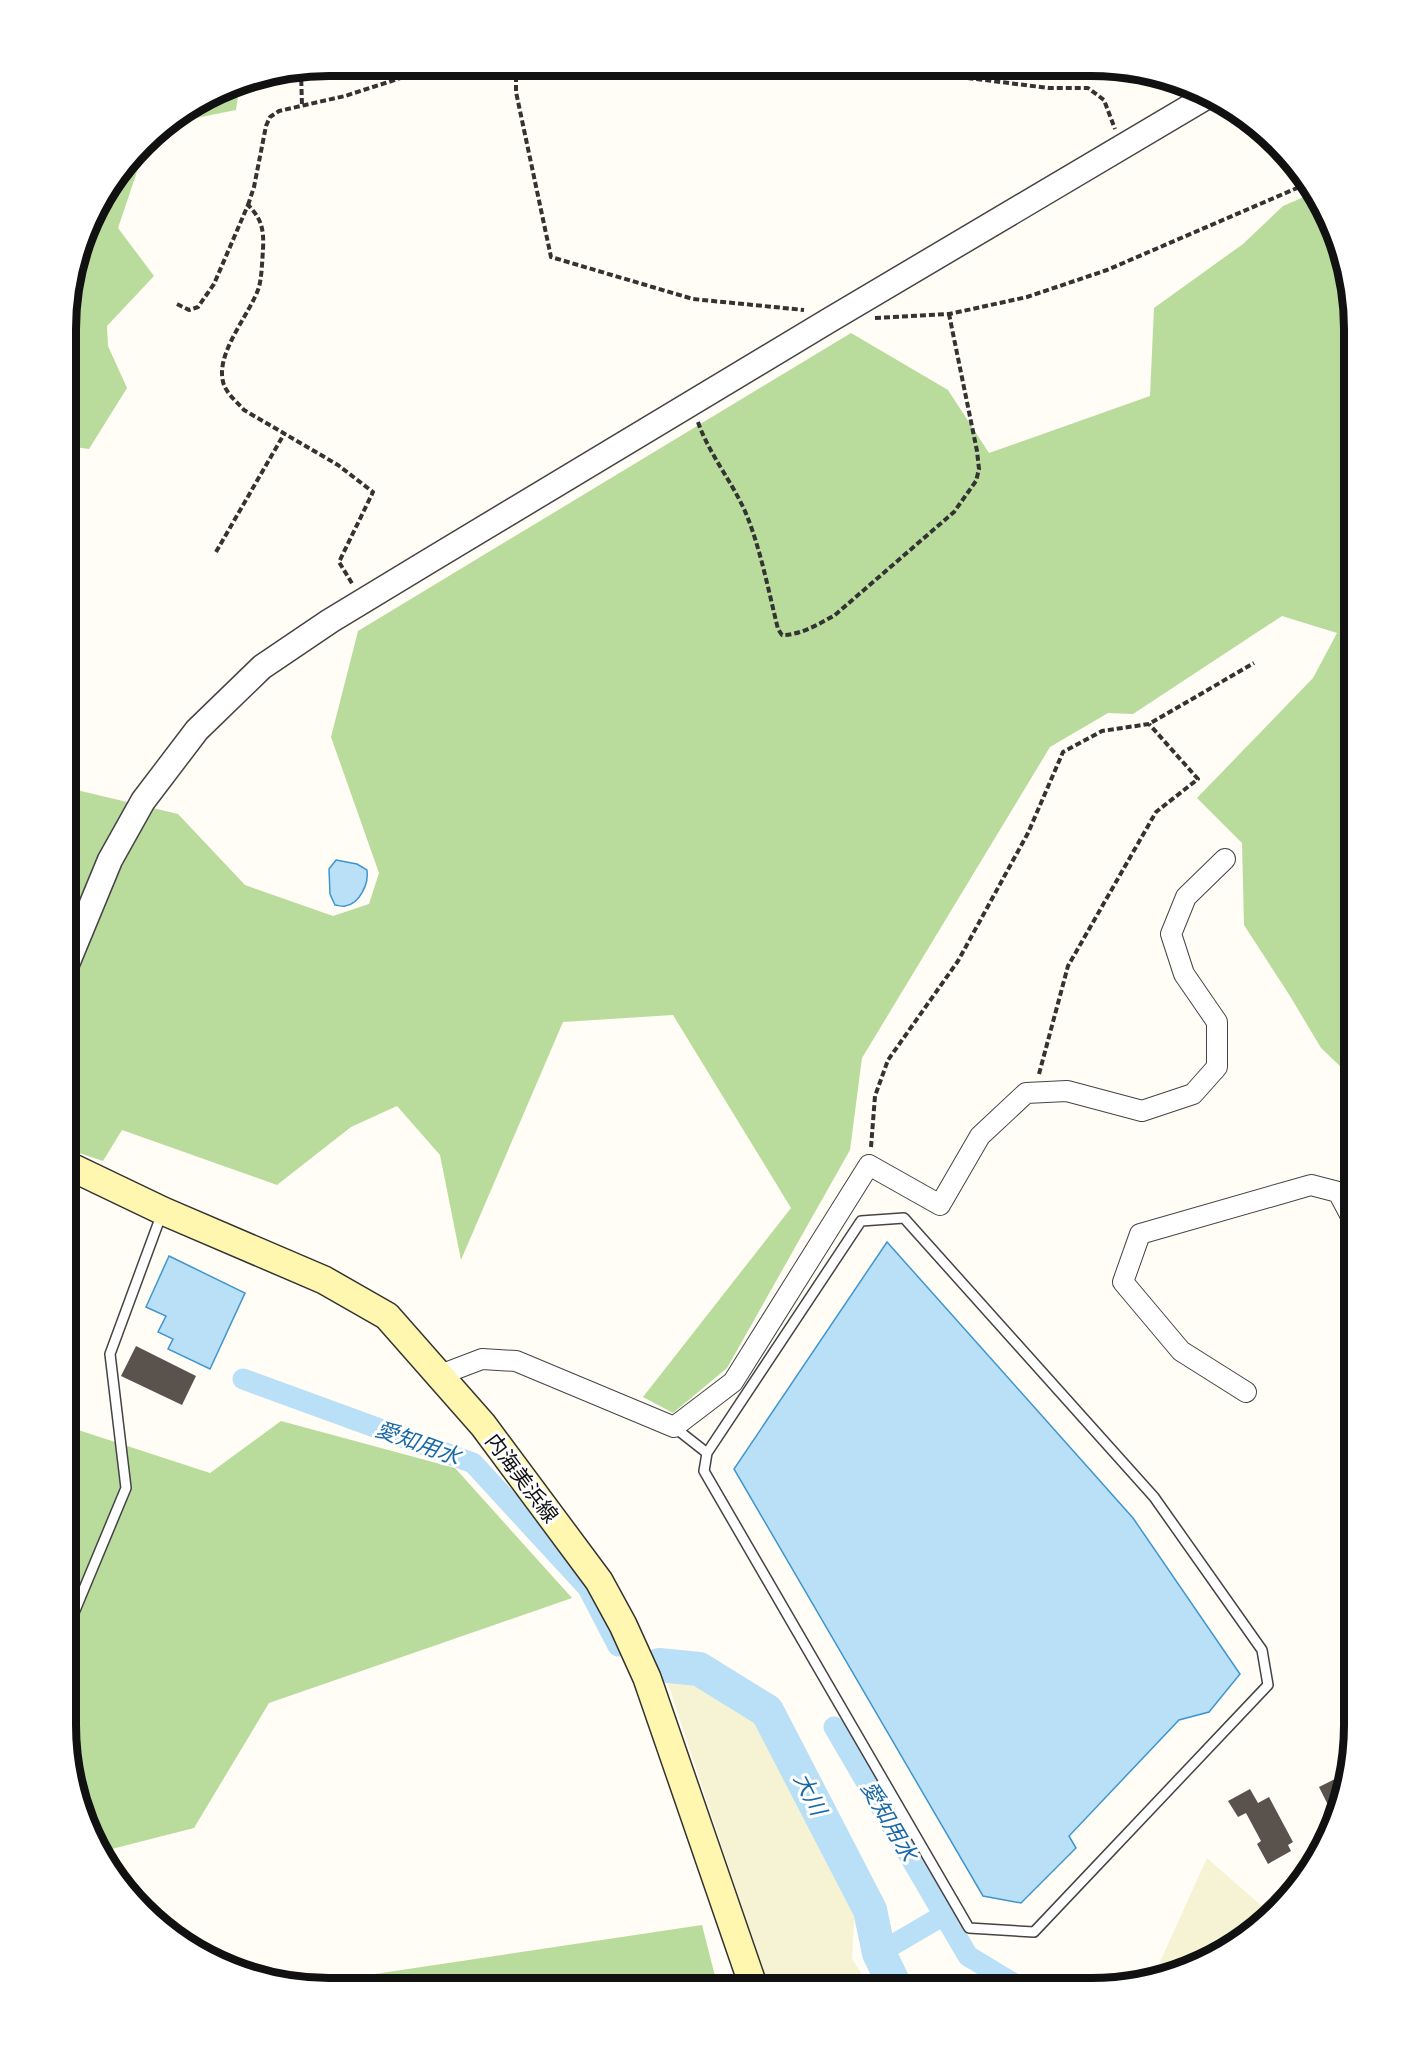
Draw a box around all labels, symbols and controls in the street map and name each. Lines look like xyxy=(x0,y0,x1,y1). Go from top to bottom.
water label: 愛知用水 xyxy=(372,1415,466,1471)
street label: 内海美浜線 xyxy=(480,1429,564,1527)
water label: 大川 xyxy=(788,1768,833,1822)
water label: 愛知用水 xyxy=(855,1776,924,1868)

